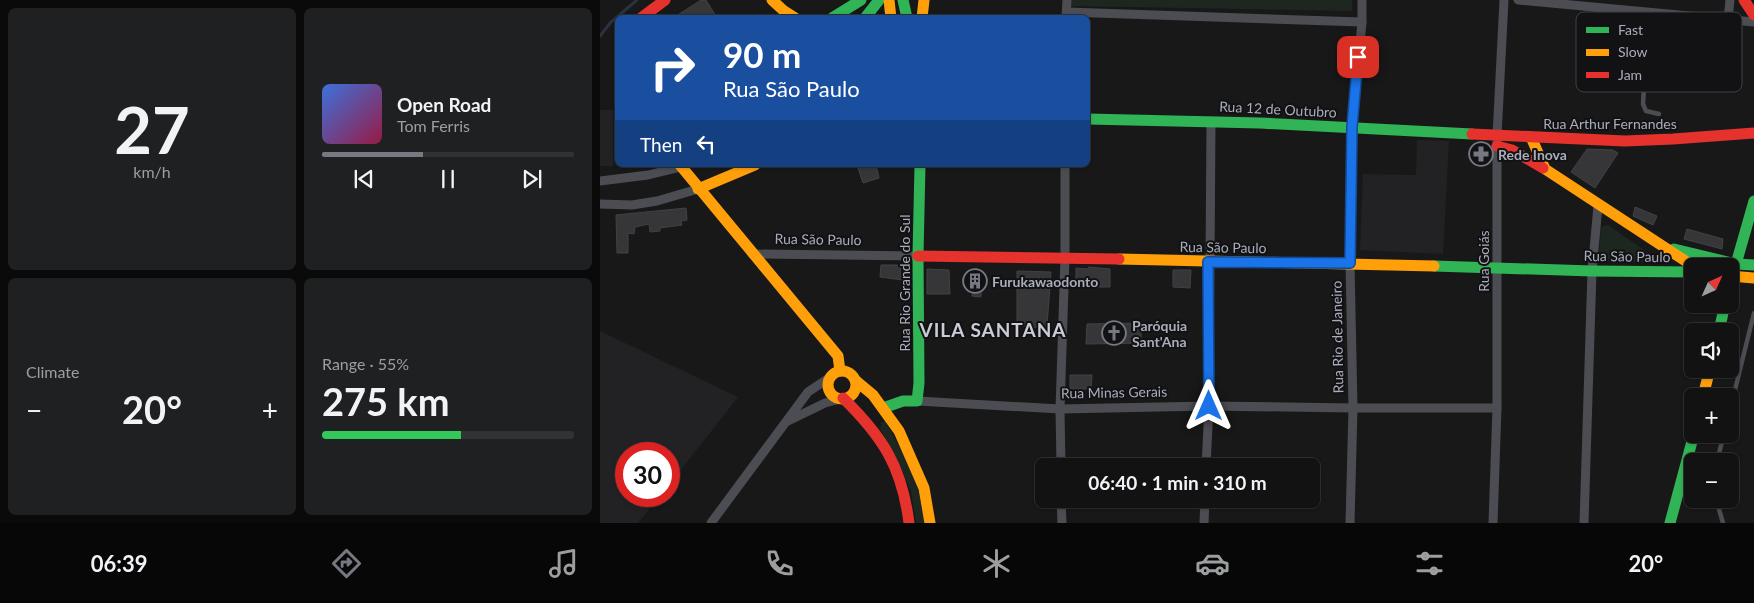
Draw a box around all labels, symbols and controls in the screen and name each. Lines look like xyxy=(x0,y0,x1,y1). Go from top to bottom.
legend xyxy=(1576,12,1742,92)
text: Fast xyxy=(1618,21,1643,38)
text: 90 m xyxy=(723,33,801,75)
icon: right xyxy=(640,35,705,100)
pin xyxy=(1337,36,1379,78)
icon: arrive xyxy=(1344,43,1372,71)
text: Slow xyxy=(1618,43,1648,60)
text: Jam xyxy=(1618,66,1642,83)
text: Rua São Paulo xyxy=(723,75,860,102)
text: 27 xyxy=(114,90,190,168)
text: Open Road xyxy=(397,93,491,116)
street label: Rua 12 de Outubro xyxy=(1219,97,1337,121)
street label: Rua Arthur Fernandes xyxy=(1543,115,1677,132)
text: Tom Ferris xyxy=(397,116,470,135)
icon: left xyxy=(692,130,720,158)
text: Then xyxy=(640,133,682,156)
pharmacy icon: Rede Inova xyxy=(1468,141,1494,167)
place label: Rede Inova xyxy=(1498,146,1567,163)
text: km/h xyxy=(133,162,171,181)
icon: previous xyxy=(350,165,378,193)
icon: pause xyxy=(434,165,462,193)
icon: next xyxy=(518,165,546,193)
street label: Rua Rio Grande do Sul xyxy=(896,215,913,352)
street label: Rua São Paulo xyxy=(774,230,862,248)
street label: Rua Goiás xyxy=(1475,230,1492,292)
street label: Rua São Paulo xyxy=(1179,238,1267,256)
street label: Rua São Paulo xyxy=(1583,247,1671,265)
north arrow xyxy=(1684,258,1739,312)
map controls xyxy=(1684,258,1739,508)
building icon: Furukawaodonto xyxy=(962,268,988,294)
place label: Furukawaodonto xyxy=(992,273,1098,290)
street label: Rua Rio de Janeiro xyxy=(1328,280,1346,393)
place label: Paróquia Sant'Ana xyxy=(1132,317,1187,350)
district label: VILA SANTANA xyxy=(919,318,1066,341)
church icon: Paróquia Sant'Ana xyxy=(1101,320,1127,346)
button: sound xyxy=(1684,323,1739,378)
text: Range · 55% xyxy=(322,354,409,373)
text: Climate xyxy=(26,362,79,381)
text: 275 km xyxy=(322,378,450,424)
position arrow xyxy=(1182,379,1234,431)
street label: Rua Minas Gerais xyxy=(1061,383,1167,401)
text: 20° xyxy=(122,386,182,432)
button: + xyxy=(1684,388,1739,443)
text: − xyxy=(26,393,42,427)
text: + xyxy=(262,393,278,427)
speed limit sign: 30 xyxy=(615,442,680,507)
button: − xyxy=(1684,453,1739,508)
text: 06:40 · 1 min · 310 m xyxy=(1088,471,1267,494)
icon: directions xyxy=(329,546,364,581)
icon: music xyxy=(546,546,581,581)
icon: phone xyxy=(762,546,797,581)
icon: climate xyxy=(979,546,1014,581)
icon: car xyxy=(1195,546,1230,581)
icon: filters xyxy=(1412,546,1447,581)
text: 06:39 xyxy=(91,550,148,577)
text: 20° xyxy=(1628,550,1663,577)

